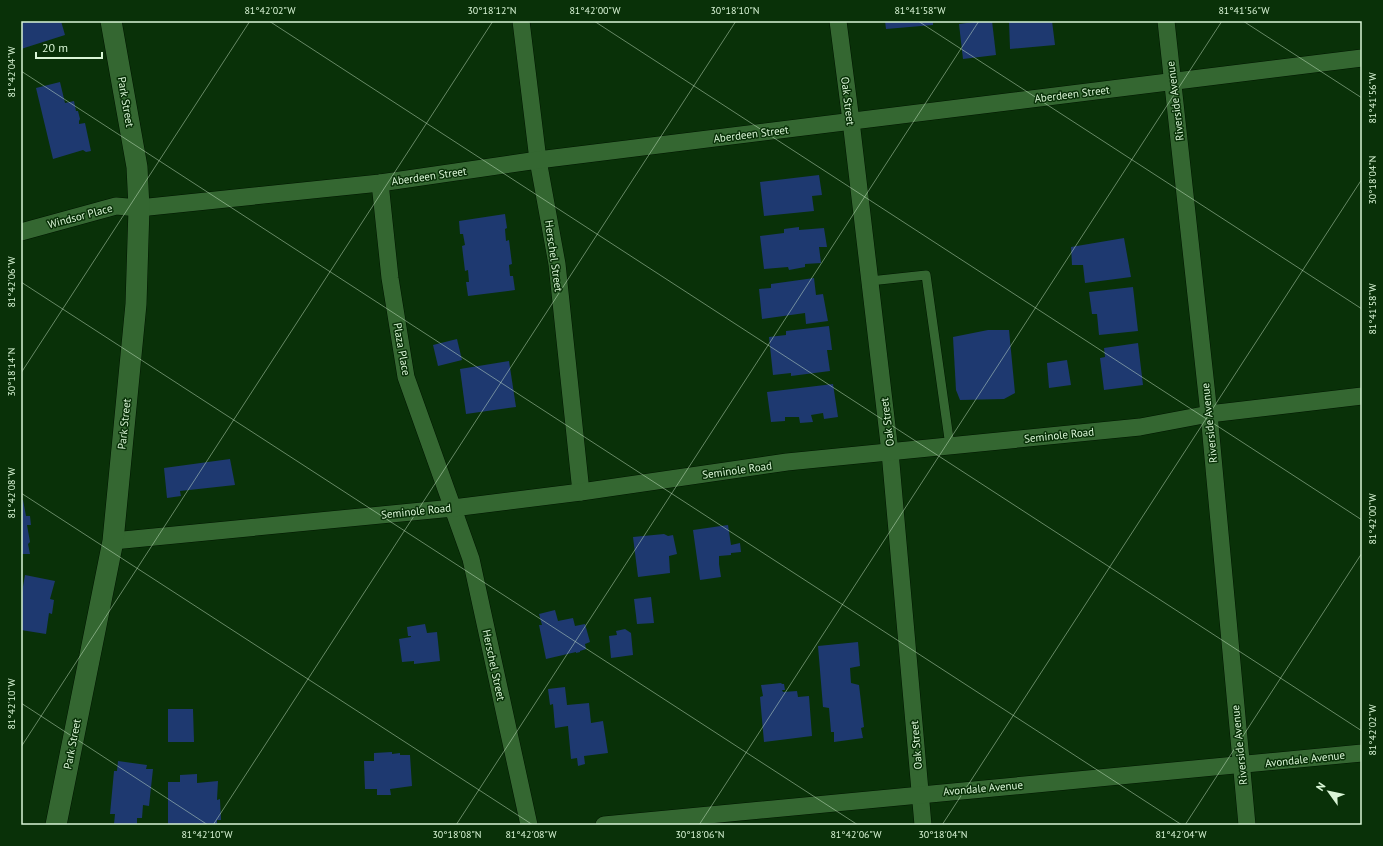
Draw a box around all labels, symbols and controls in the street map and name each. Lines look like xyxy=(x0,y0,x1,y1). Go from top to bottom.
text: 81°42'02"W xyxy=(244,4,296,17)
text: 30°18'12"N xyxy=(467,4,517,17)
text: 81°42'00"W xyxy=(569,4,621,17)
text: 30°18'10"N xyxy=(710,4,760,17)
text: 81°41'58"W xyxy=(894,4,946,17)
text: 81°41'56"W xyxy=(1218,4,1270,17)
scale bar xyxy=(36,34,102,60)
text: 20 m xyxy=(42,40,68,55)
text: 81°42'04"W xyxy=(5,46,18,98)
street label: Riverside Avenue xyxy=(1163,60,1187,142)
text: 81°41'56"W xyxy=(1366,72,1379,124)
street label: Park Street xyxy=(115,76,137,129)
street label: Oak Street xyxy=(838,76,858,126)
street label: Aberdeen Street xyxy=(1034,82,1111,106)
street label: Aberdeen Street xyxy=(713,122,790,146)
text: 30°18'04"N xyxy=(1366,155,1379,205)
street label: Aberdeen Street xyxy=(391,164,468,188)
street label: Windsor Place xyxy=(46,201,114,231)
street label: Herschel Street xyxy=(542,219,566,293)
text: 81°42'06"W xyxy=(5,256,18,308)
text: 81°41'58"W xyxy=(1366,283,1379,335)
street label: Plaza Place xyxy=(390,322,414,377)
text: 30°18'14"N xyxy=(5,347,18,397)
street label: Riverside Avenue xyxy=(1198,382,1220,464)
street label: Oak Street xyxy=(877,397,897,447)
street label: Park Street xyxy=(114,398,134,450)
street label: Seminole Road xyxy=(1023,424,1095,446)
street label: Seminole Road xyxy=(701,458,773,482)
text: 81°42'08"W xyxy=(5,467,18,519)
text: 81°42'00"W xyxy=(1366,493,1379,545)
street label: Seminole Road xyxy=(380,500,452,522)
street label: Herschel Street xyxy=(480,628,508,702)
text: 81°42'10"W xyxy=(5,678,18,730)
street label: Riverside Avenue xyxy=(1228,704,1250,786)
text: 81°42'02"W xyxy=(1366,704,1379,756)
street label: Park Street xyxy=(60,717,84,770)
street label: Oak Street xyxy=(907,720,925,770)
street label: Avondale Avenue xyxy=(1264,748,1346,770)
north arrow xyxy=(1309,772,1349,812)
street label: Avondale Avenue xyxy=(942,777,1024,798)
text: N xyxy=(1313,780,1328,793)
text: 81°42'10"W xyxy=(181,828,233,841)
text: 30°18'08"N xyxy=(432,828,482,841)
text: 81°42'08"W xyxy=(505,828,557,841)
text: 30°18'06"N xyxy=(675,828,725,841)
text: 81°42'06"W xyxy=(830,828,882,841)
text: 30°18'04"N xyxy=(918,828,968,841)
text: 81°42'04"W xyxy=(1155,828,1207,841)

